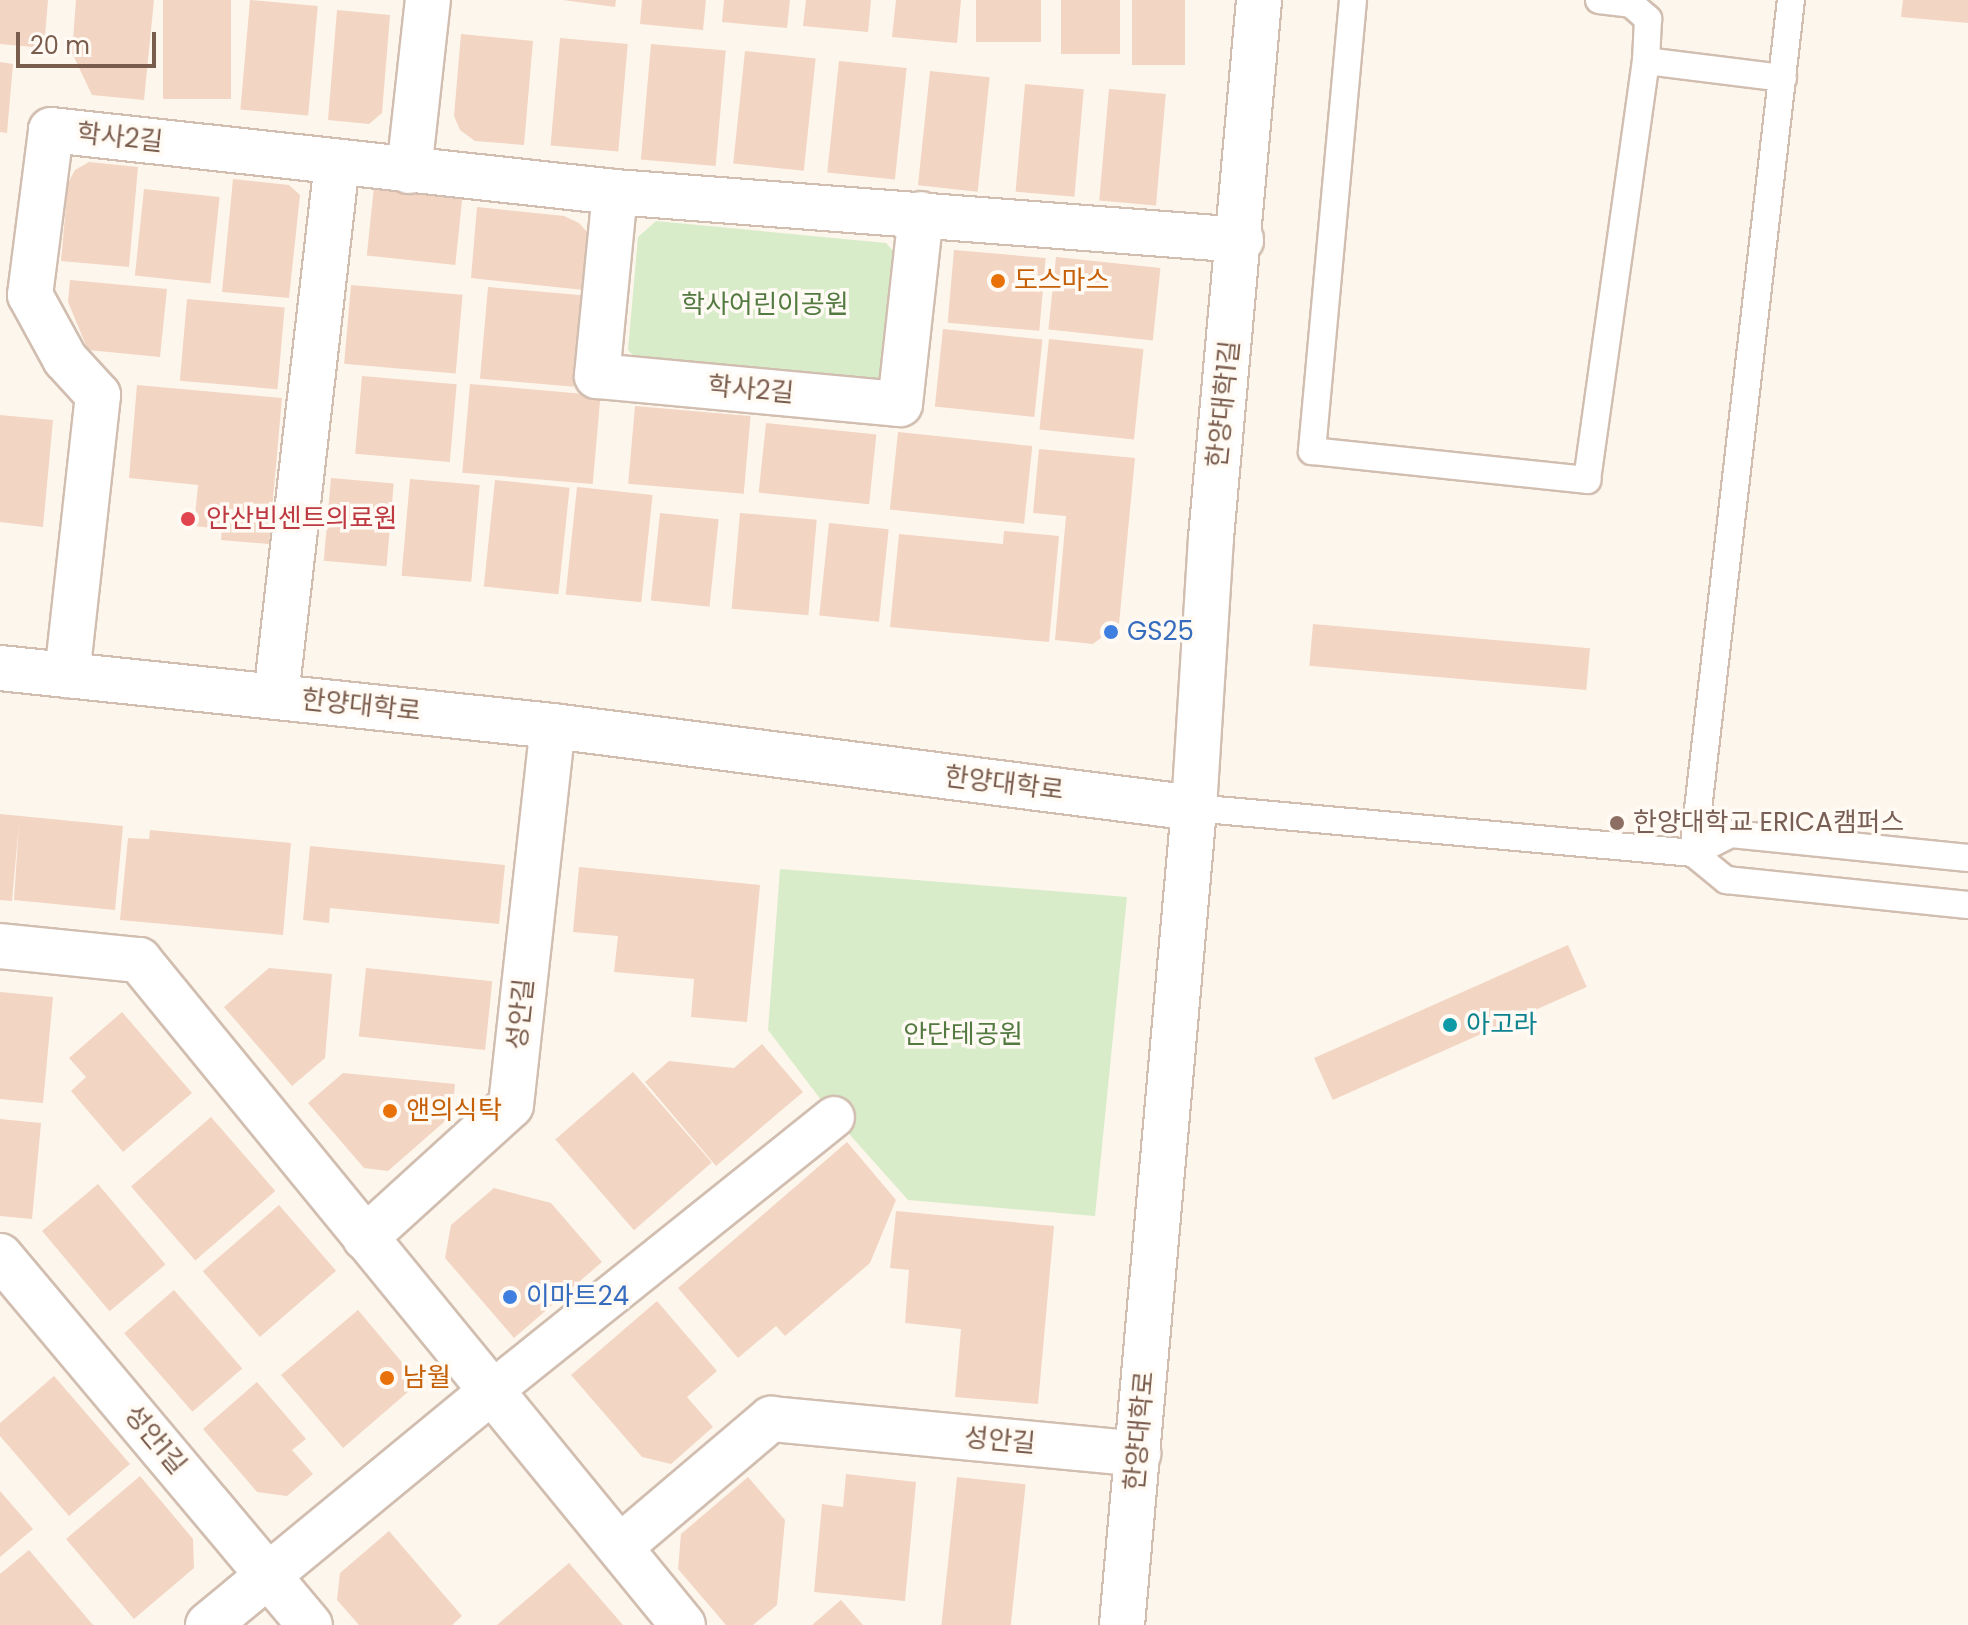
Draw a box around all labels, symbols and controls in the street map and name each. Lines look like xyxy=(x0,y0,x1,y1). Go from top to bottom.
scale bar xyxy=(20,16,160,66)
text: 20 m xyxy=(30,29,90,62)
street label: 학사2길 xyxy=(75,118,165,158)
place label: 도스마스 xyxy=(1014,265,1110,297)
marker: 도스마스 xyxy=(989,272,1007,290)
park label: 학사어린이공원 xyxy=(681,289,849,321)
street label: 한양대학1길 xyxy=(1202,339,1246,469)
street label: 학사2길 xyxy=(706,371,796,409)
place label: 안산빈센트의료원 xyxy=(206,503,397,535)
marker: 안산빈센트의료원 xyxy=(177,508,199,530)
place label: GS25 xyxy=(1127,616,1194,648)
marker: GS25 xyxy=(1102,623,1120,641)
street label: 한양대학로 xyxy=(300,684,422,728)
street label: 한양대학로 xyxy=(943,761,1065,807)
place label: 한양대학교 ERICA캠퍼스 xyxy=(1633,807,1904,839)
marker: 한양대학교 ERICA캠퍼스 xyxy=(1608,814,1626,832)
street label: 성안길 xyxy=(502,977,540,1051)
place label: 아고라 xyxy=(1466,1009,1538,1041)
marker: 아고라 xyxy=(1441,1016,1459,1034)
park label: 안단테공원 xyxy=(903,1019,1023,1051)
place label: 앤의식탁 xyxy=(406,1095,502,1127)
marker: 앤의식탁 xyxy=(381,1102,399,1120)
place label: 이마트24 xyxy=(526,1281,629,1313)
marker: 이마트24 xyxy=(501,1288,519,1306)
place label: 남월 xyxy=(403,1362,451,1394)
marker: 남월 xyxy=(378,1369,396,1387)
street label: 한양대학로 xyxy=(1119,1370,1161,1492)
street label: 성안1길 xyxy=(117,1399,193,1481)
street label: 성안길 xyxy=(963,1422,1037,1460)

